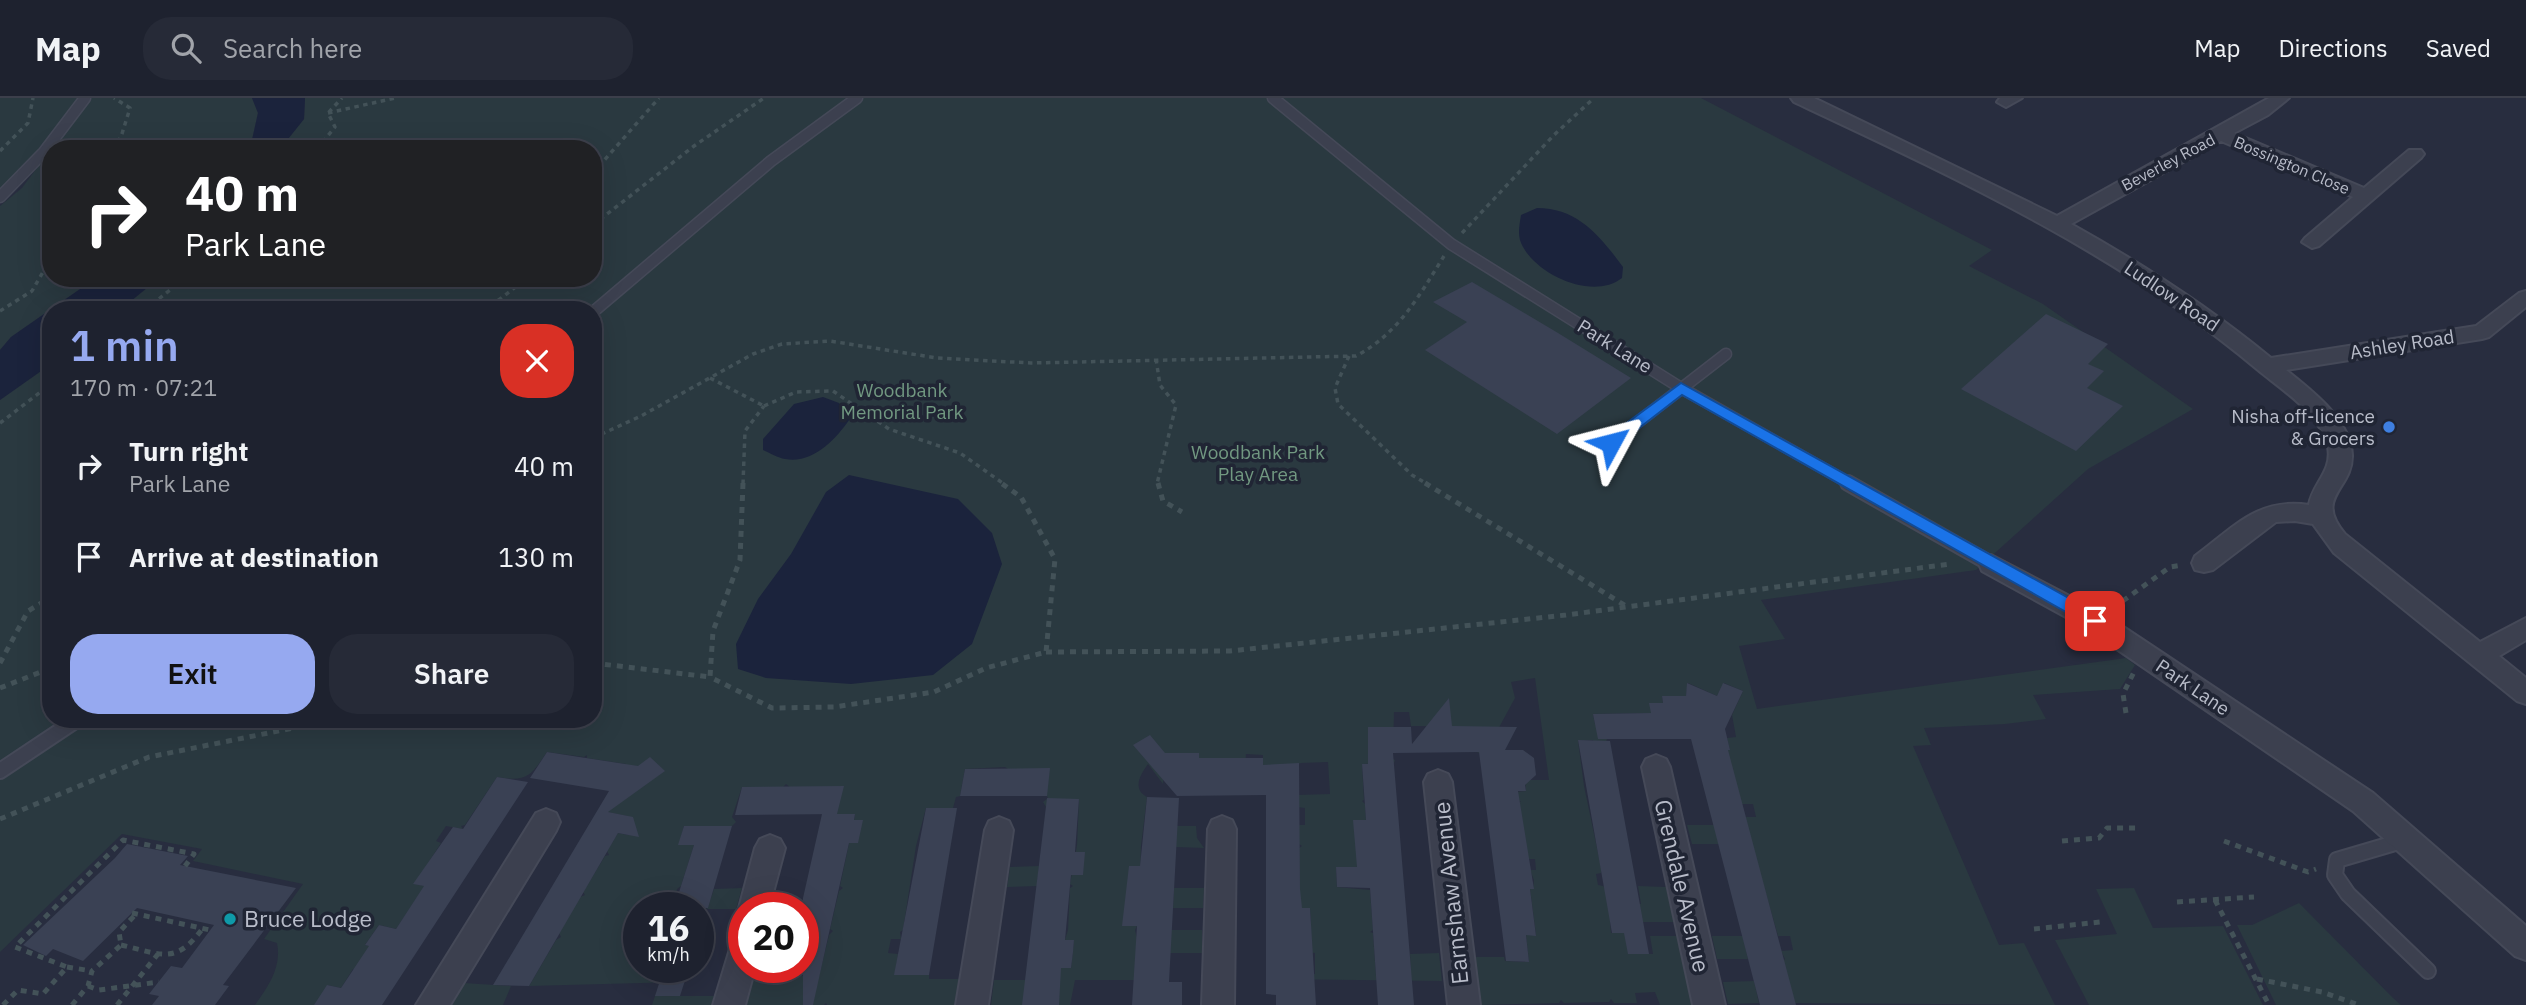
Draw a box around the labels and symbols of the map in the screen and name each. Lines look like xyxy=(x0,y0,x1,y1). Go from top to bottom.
street label: Beverley Road xyxy=(2118,129,2218,195)
street label: Bossington Close xyxy=(2231,132,2353,198)
street label: Ludlow Road xyxy=(2120,255,2224,337)
street label: Park Lane xyxy=(1573,314,1657,378)
street label: Ashley Road xyxy=(2348,324,2456,364)
park label: Woodbank Memorial Park xyxy=(840,378,964,424)
place label: Nisha off-licence & Grocers xyxy=(2231,404,2375,450)
position arrow xyxy=(1574,406,1648,480)
marker: Nisha off-licence & Grocers xyxy=(2381,419,2397,435)
park label: Woodbank Park Play Area xyxy=(1191,440,1325,486)
pin xyxy=(2065,591,2125,651)
street label: Park Lane xyxy=(2152,654,2234,720)
street label: Grendale Avenue xyxy=(1648,796,1717,975)
street label: Earnshaw Avenue xyxy=(1425,800,1475,986)
speed limit sign: 20 xyxy=(728,892,819,983)
place label: Bruce Lodge xyxy=(244,903,372,933)
marker: Bruce Lodge xyxy=(222,911,238,927)

